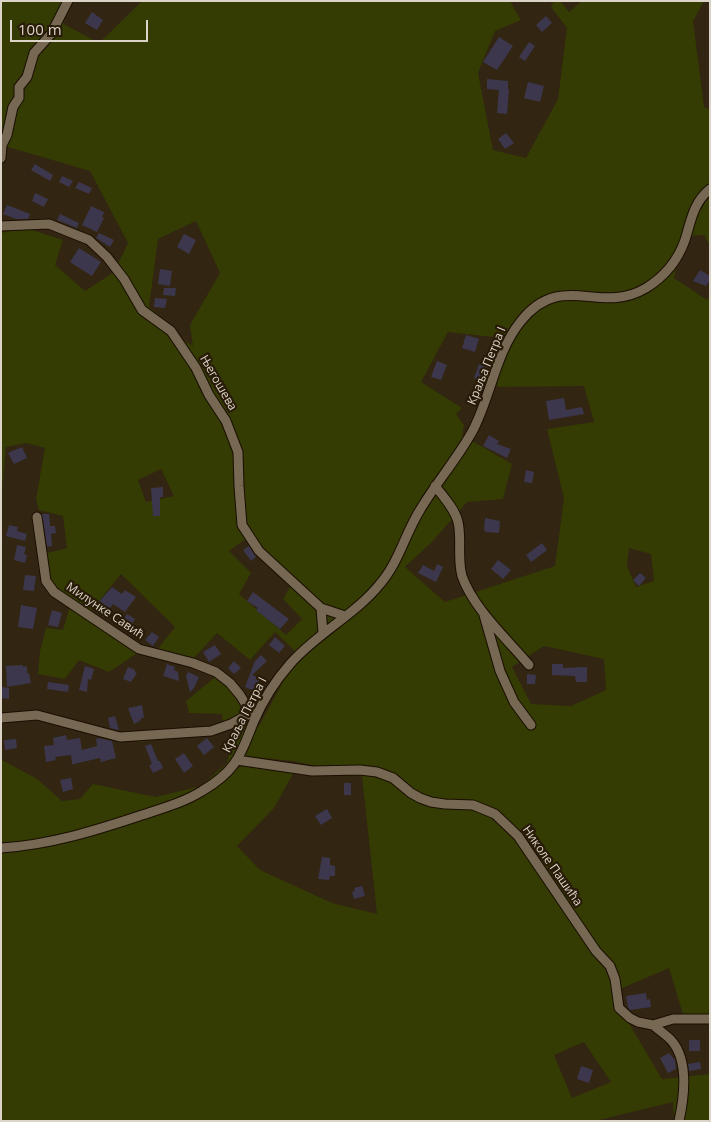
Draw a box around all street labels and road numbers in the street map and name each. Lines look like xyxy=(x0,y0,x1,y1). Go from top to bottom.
street label: Краља Петра I xyxy=(465,325,509,407)
street label: Његошева xyxy=(196,353,240,413)
street label: Милунке Савић xyxy=(63,580,147,642)
street label: Краља Петра I xyxy=(220,675,270,755)
street label: Николе Пашића xyxy=(519,823,585,909)

